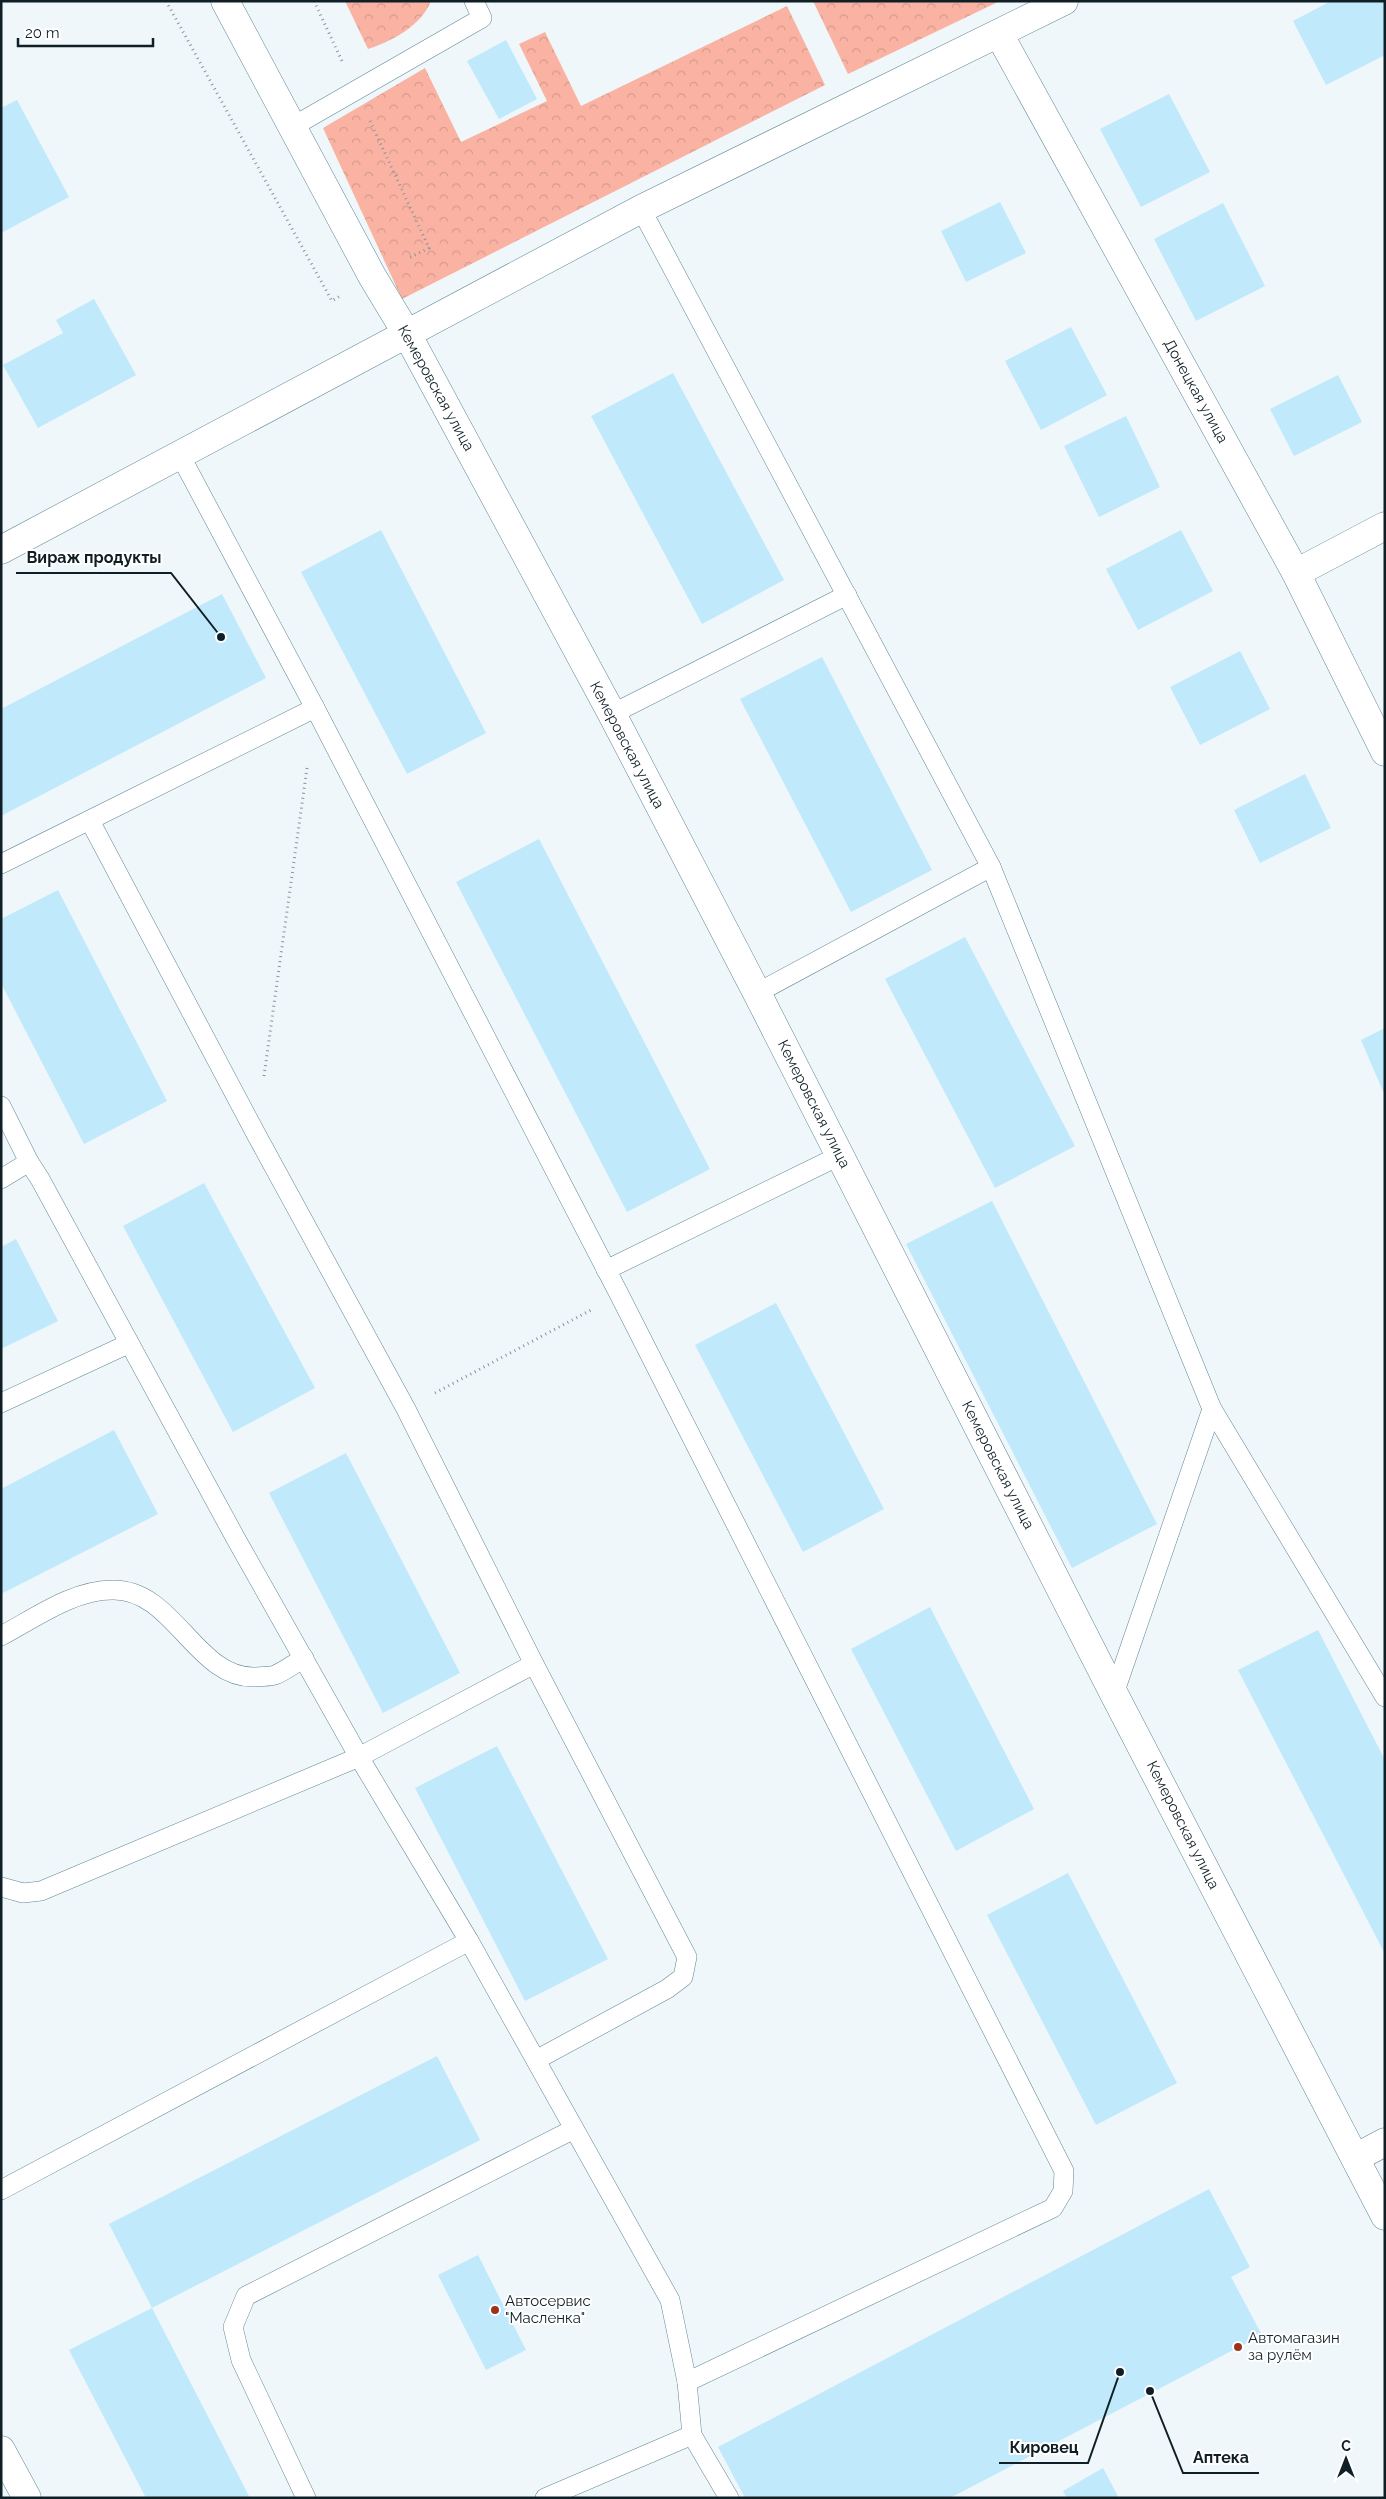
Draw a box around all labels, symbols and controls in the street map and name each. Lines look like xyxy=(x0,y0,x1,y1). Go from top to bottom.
scale bar xyxy=(18,15,152,47)
text: 20 m xyxy=(25,24,60,42)
street label: Кемеровская улица xyxy=(394,322,478,454)
street label: Донецкая улица xyxy=(1160,336,1232,446)
callout: Вираж продукты xyxy=(16,542,171,573)
text: Вираж продукты xyxy=(26,548,162,567)
street label: Кемеровская улица xyxy=(586,678,668,812)
street label: Кемеровская улица xyxy=(774,1037,854,1171)
street label: Кемеровская улица xyxy=(958,1398,1038,1532)
street label: Кемеровская улица xyxy=(1143,1758,1223,1892)
place label: Автосервис "Масленка" xyxy=(505,2292,591,2327)
marker: Автосервис "Масленка" xyxy=(489,2304,501,2316)
place label: Автомагазин за рулём xyxy=(1248,2329,1340,2364)
marker: Автомагазин за рулём xyxy=(1232,2341,1244,2353)
callout: Кировец xyxy=(999,2432,1088,2463)
north arrow xyxy=(1321,2434,1371,2484)
text: Кировец xyxy=(1009,2438,1079,2457)
text: С xyxy=(1341,2438,1351,2454)
callout: Аптека xyxy=(1183,2442,1259,2473)
text: Аптека xyxy=(1193,2448,1249,2467)

